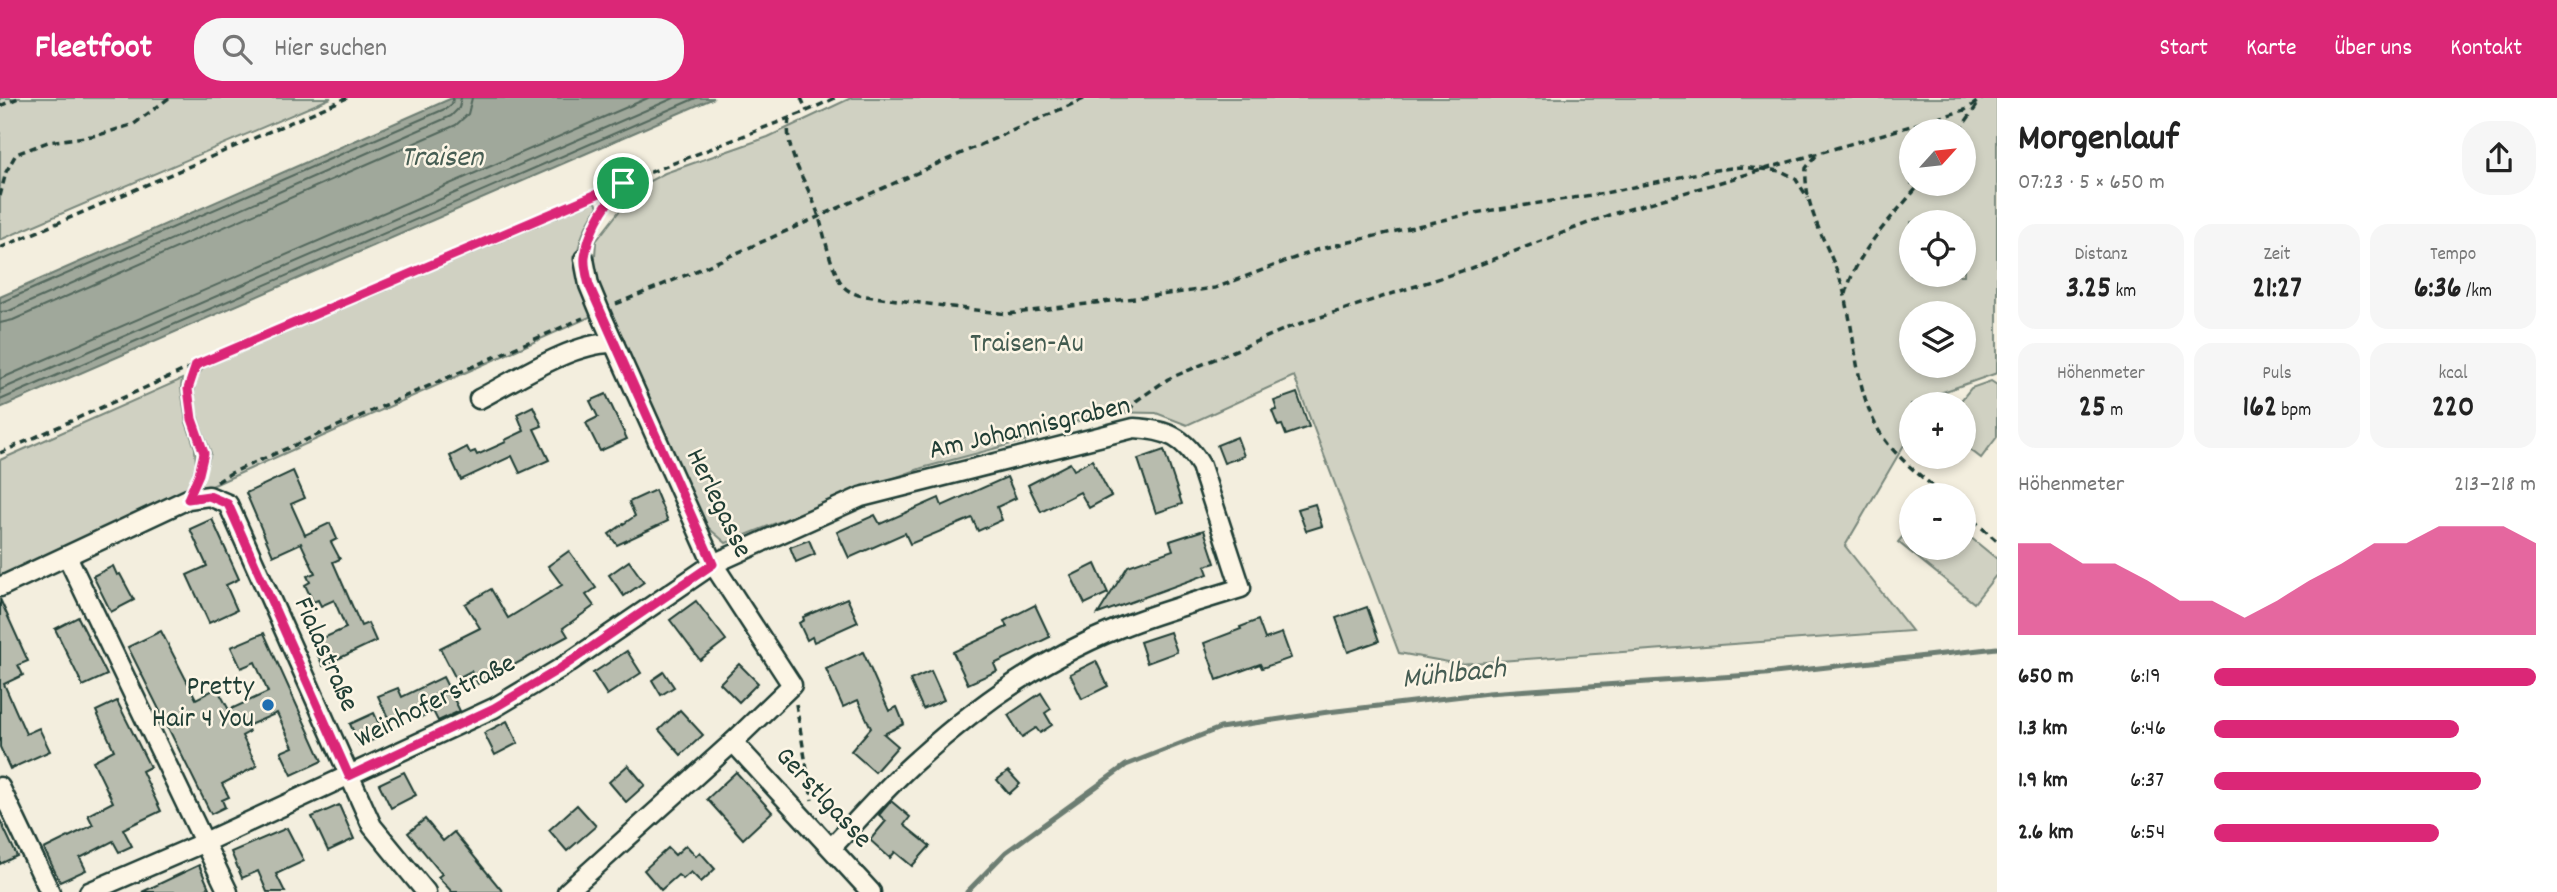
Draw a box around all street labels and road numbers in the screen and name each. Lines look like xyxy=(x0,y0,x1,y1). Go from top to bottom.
street label: Am Johannisgraben xyxy=(925,387,1135,473)
street label: Herlegasse xyxy=(673,443,761,565)
street label: Fialastraße xyxy=(281,591,367,719)
street label: Weinhoferstraße xyxy=(349,645,523,761)
street label: Gerstlgasse xyxy=(764,739,880,859)

